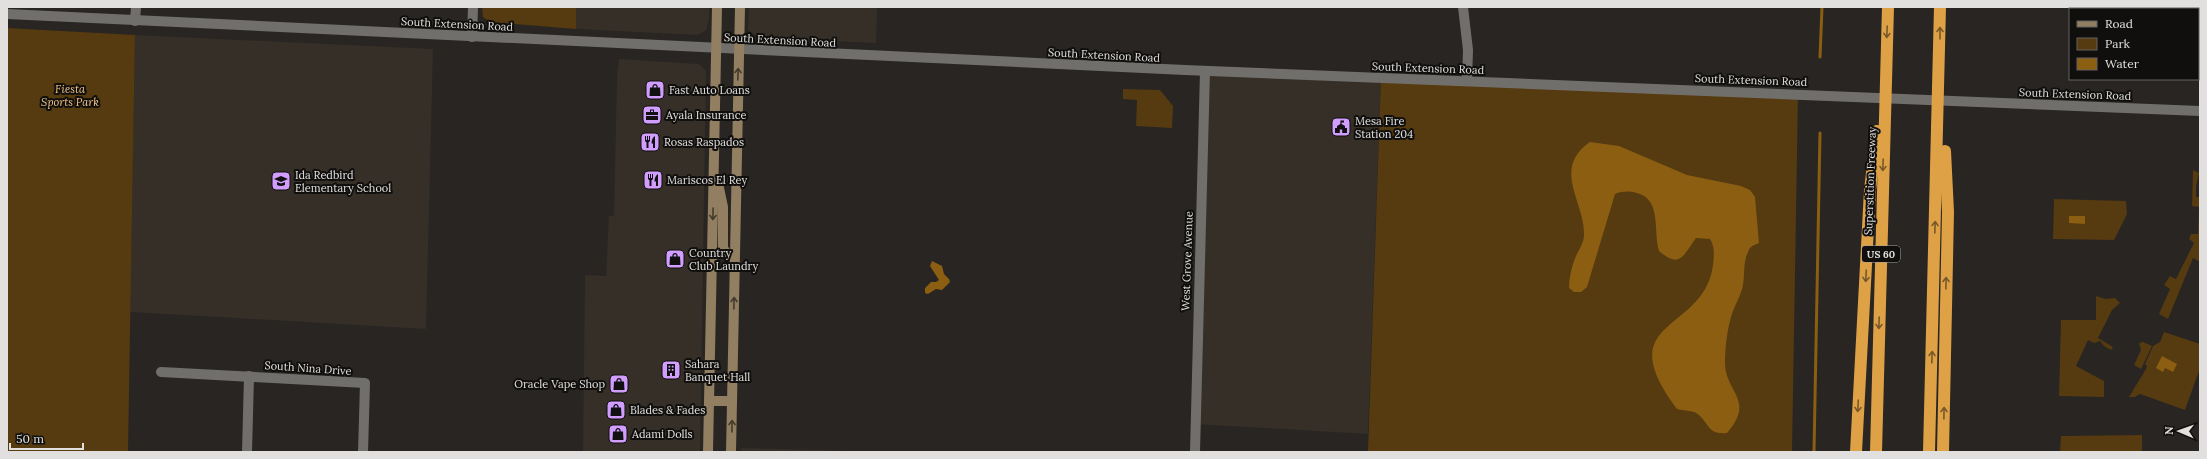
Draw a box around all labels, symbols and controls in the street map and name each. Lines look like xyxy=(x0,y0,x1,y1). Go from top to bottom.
legend xyxy=(2069,8,2199,80)
street label: South Extension Road xyxy=(401,14,514,34)
text: Road xyxy=(2105,16,2133,31)
one-way arrow xyxy=(1884,25,1891,38)
one-way arrow xyxy=(1936,27,1944,40)
street label: South Extension Road xyxy=(724,30,837,50)
text: Park xyxy=(2105,36,2131,51)
street label: South Extension Road xyxy=(1048,45,1161,65)
text: Water xyxy=(2105,56,2140,71)
street label: South Extension Road xyxy=(1372,59,1485,77)
one-way arrow xyxy=(734,68,742,81)
street label: South Extension Road xyxy=(1695,71,1808,89)
shop icon: Fast Auto Loans xyxy=(644,79,666,101)
park label: Fiesta Sports Park xyxy=(41,82,99,109)
place label: Fast Auto Loans xyxy=(669,83,750,97)
street label: South Extension Road xyxy=(2019,85,2132,103)
office icon: Ayala Insurance xyxy=(641,104,663,126)
place label: Ayala Insurance xyxy=(665,108,747,122)
place label: Mesa Fire Station 204 xyxy=(1355,114,1413,141)
public building icon: Mesa Fire Station 204 xyxy=(1330,116,1352,138)
street label: Superstition Freeway xyxy=(1861,126,1879,235)
restaurant icon: Rosas Raspados xyxy=(639,131,661,153)
place label: Rosas Raspados xyxy=(664,135,744,149)
one-way arrow xyxy=(1880,158,1887,171)
place label: Ida Redbird Elementary School xyxy=(295,168,391,195)
restaurant icon: Mariscos El Rey xyxy=(642,169,664,191)
school or university icon: Ida Redbird Elementary School xyxy=(270,170,292,192)
place label: Mariscos El Rey xyxy=(667,173,747,187)
one-way arrow xyxy=(709,207,717,220)
street label: West Grove Avenue xyxy=(1178,211,1196,311)
one-way arrow xyxy=(1932,221,1939,234)
place label: Country Club Laundry xyxy=(689,246,759,273)
road number: US 60 xyxy=(1862,246,1900,262)
shop icon: Country Club Laundry xyxy=(664,248,686,270)
one-way arrow xyxy=(1862,269,1869,282)
one-way arrow xyxy=(1942,277,1950,290)
one-way arrow xyxy=(730,297,738,310)
one-way arrow xyxy=(1875,316,1883,329)
one-way arrow xyxy=(1928,351,1936,364)
place label: Sahara Banquet Hall xyxy=(685,357,750,384)
street label: South Nina Drive xyxy=(264,358,352,378)
building icon: Sahara Banquet Hall xyxy=(660,359,682,381)
shop icon: Oracle Vape Shop xyxy=(608,373,630,395)
place label: Oracle Vape Shop xyxy=(514,377,605,391)
shop icon: Blades & Fades xyxy=(605,399,627,421)
one-way arrow xyxy=(1855,399,1862,412)
place label: Blades & Fades xyxy=(630,403,705,417)
one-way arrow xyxy=(1940,407,1947,420)
north arrow xyxy=(2159,411,2199,451)
one-way arrow xyxy=(728,420,736,433)
shop icon: Adami Dolls xyxy=(607,423,629,445)
scale bar xyxy=(10,425,83,451)
text: N xyxy=(2162,426,2176,435)
place label: Adami Dolls xyxy=(631,427,693,441)
text: 50 m xyxy=(16,431,44,446)

